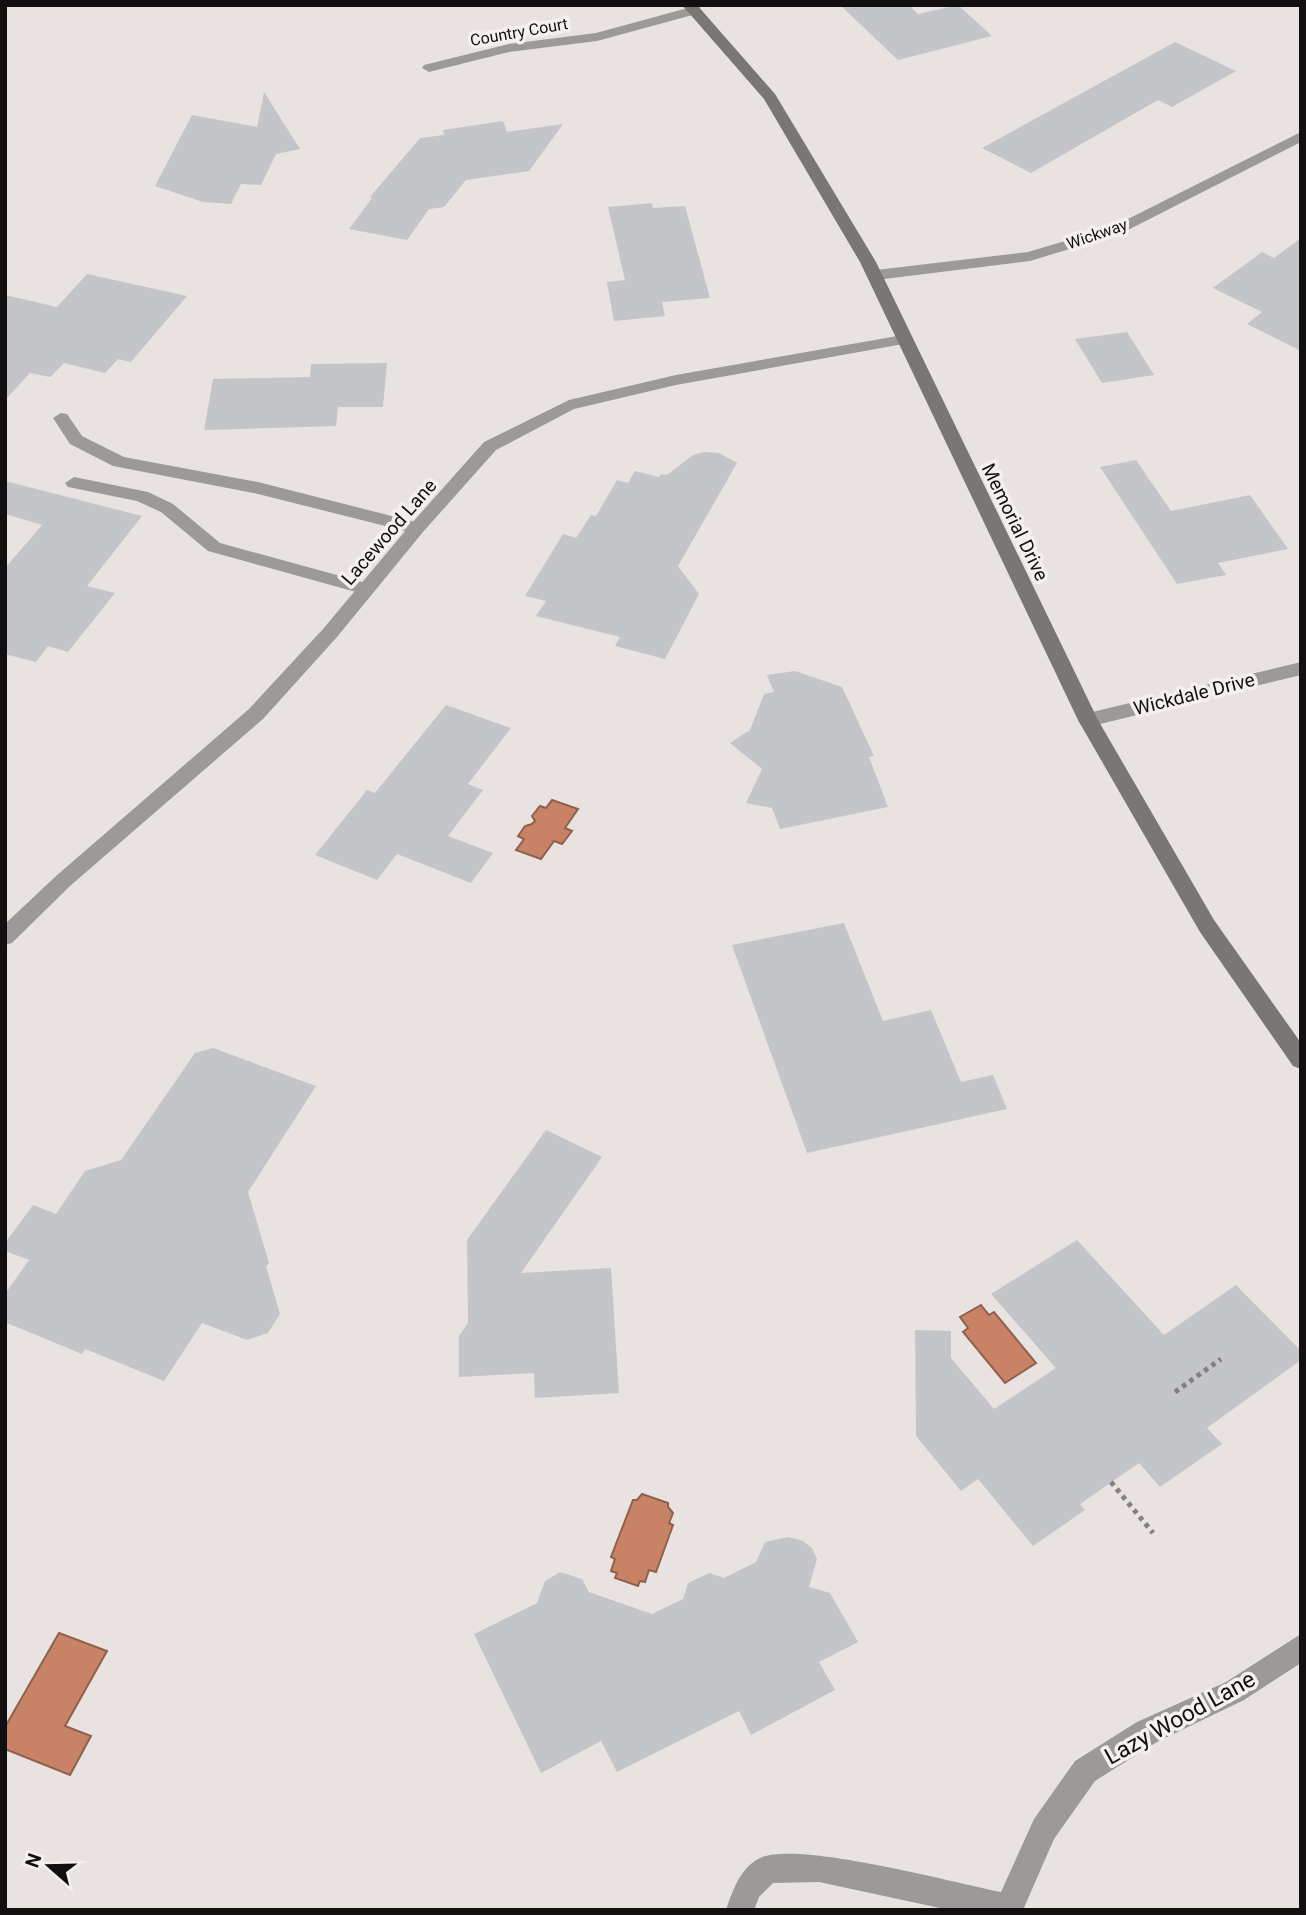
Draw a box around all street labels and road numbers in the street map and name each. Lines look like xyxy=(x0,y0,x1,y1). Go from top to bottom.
street label: Country Court xyxy=(469,14,569,50)
street label: Wickway xyxy=(1064,215,1130,253)
street label: Memorial Drive xyxy=(977,460,1053,584)
street label: Lacewood Lane xyxy=(337,474,441,590)
street label: Wickdale Drive xyxy=(1131,668,1257,720)
street label: Lazy Wood Lane xyxy=(1100,1666,1260,1770)

